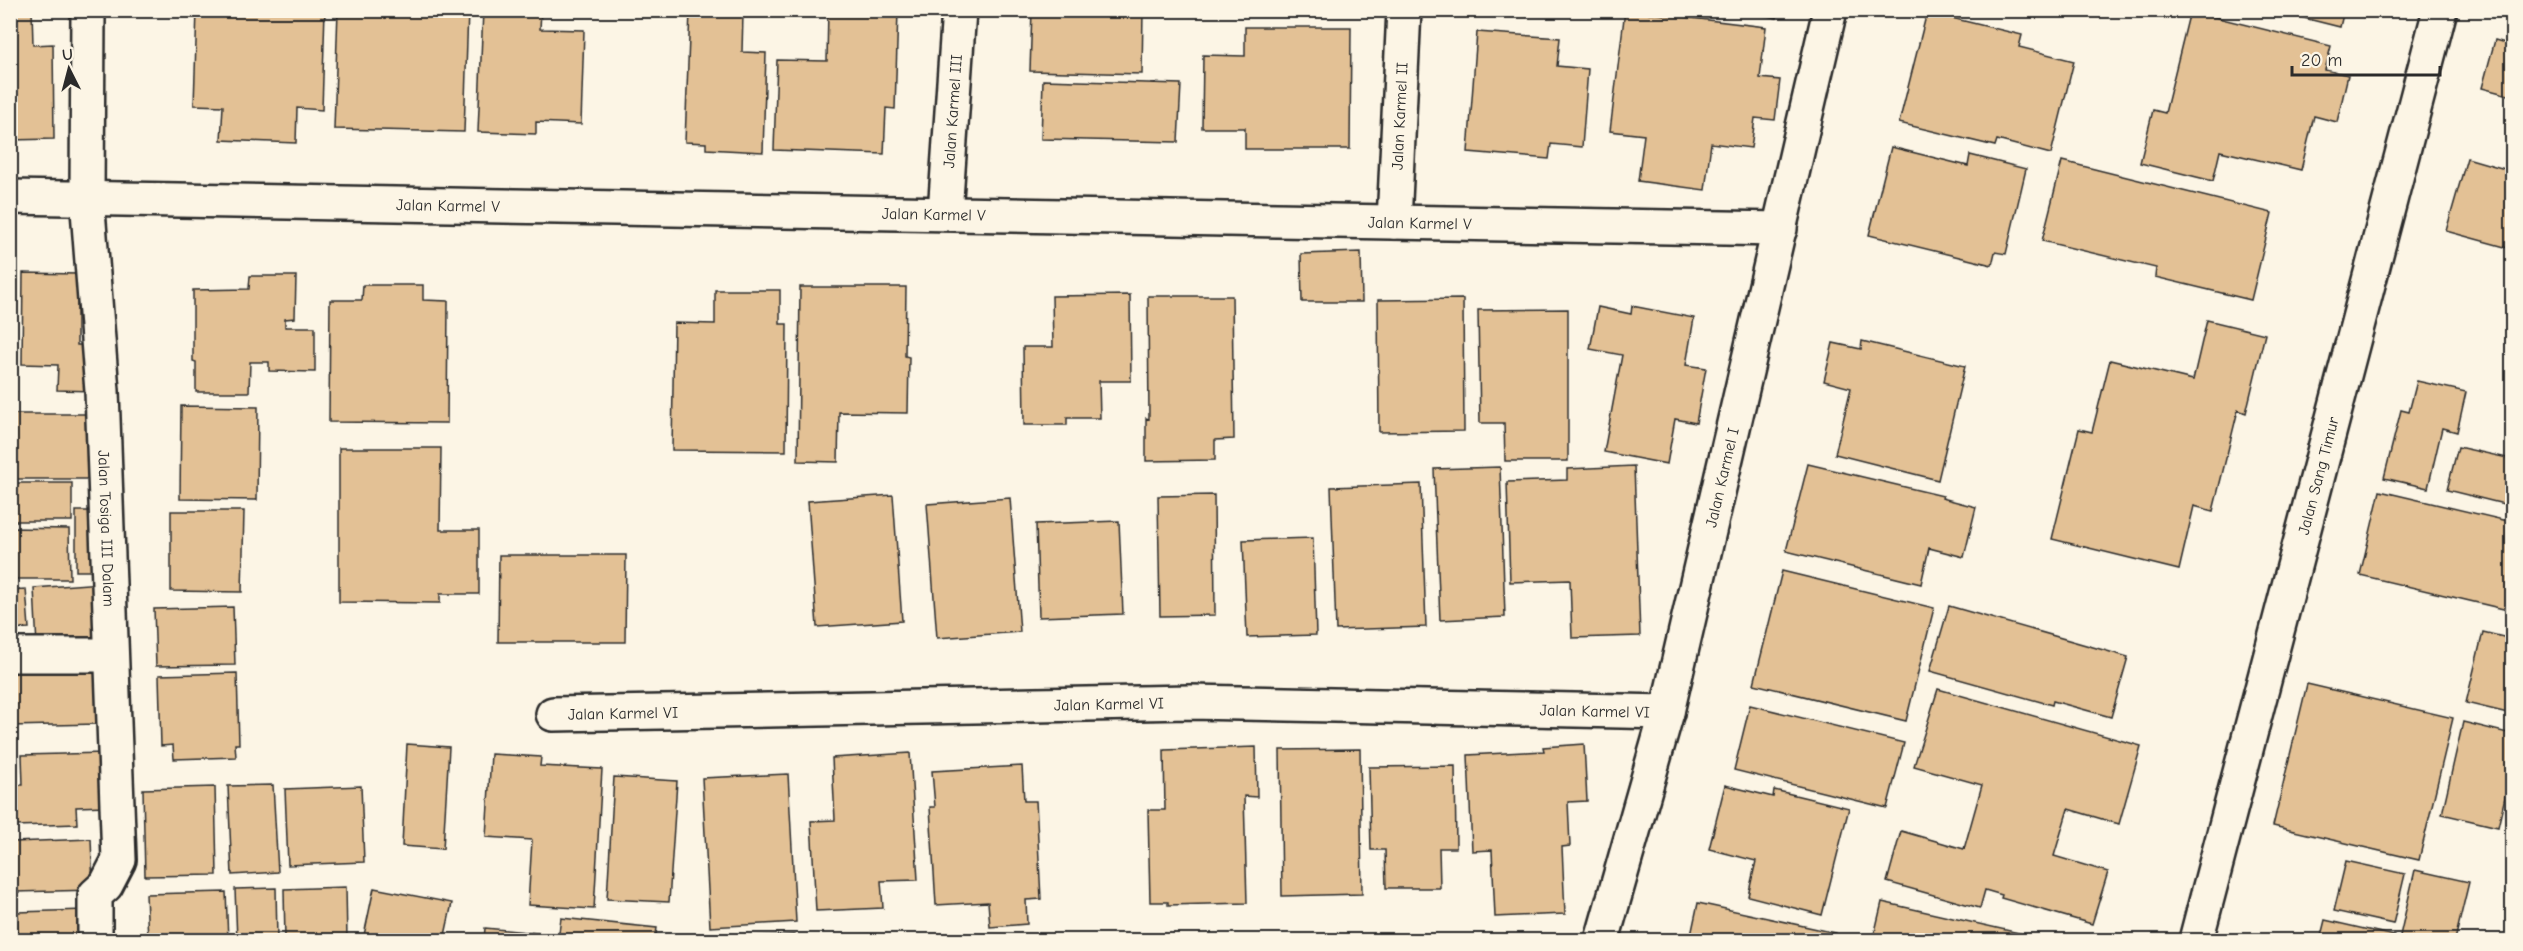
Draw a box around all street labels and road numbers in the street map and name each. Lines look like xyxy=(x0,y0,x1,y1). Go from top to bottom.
street label: Jalan Karmel III xyxy=(940,54,966,169)
street label: Jalan Karmel II xyxy=(1388,62,1412,170)
street label: Jalan Karmel V xyxy=(396,196,500,216)
street label: Jalan Karmel V xyxy=(882,205,986,225)
street label: Jalan Karmel V xyxy=(1368,214,1472,233)
street label: Jalan Sang Timur xyxy=(2295,414,2343,537)
street label: Jalan Karmel I xyxy=(1702,426,1743,529)
street label: Jalan Tosiga III Dalam xyxy=(94,450,118,607)
street label: Jalan Karmel VI xyxy=(1054,694,1164,715)
street label: Jalan Karmel VI xyxy=(1540,701,1650,722)
street label: Jalan Karmel VI xyxy=(568,704,678,724)

